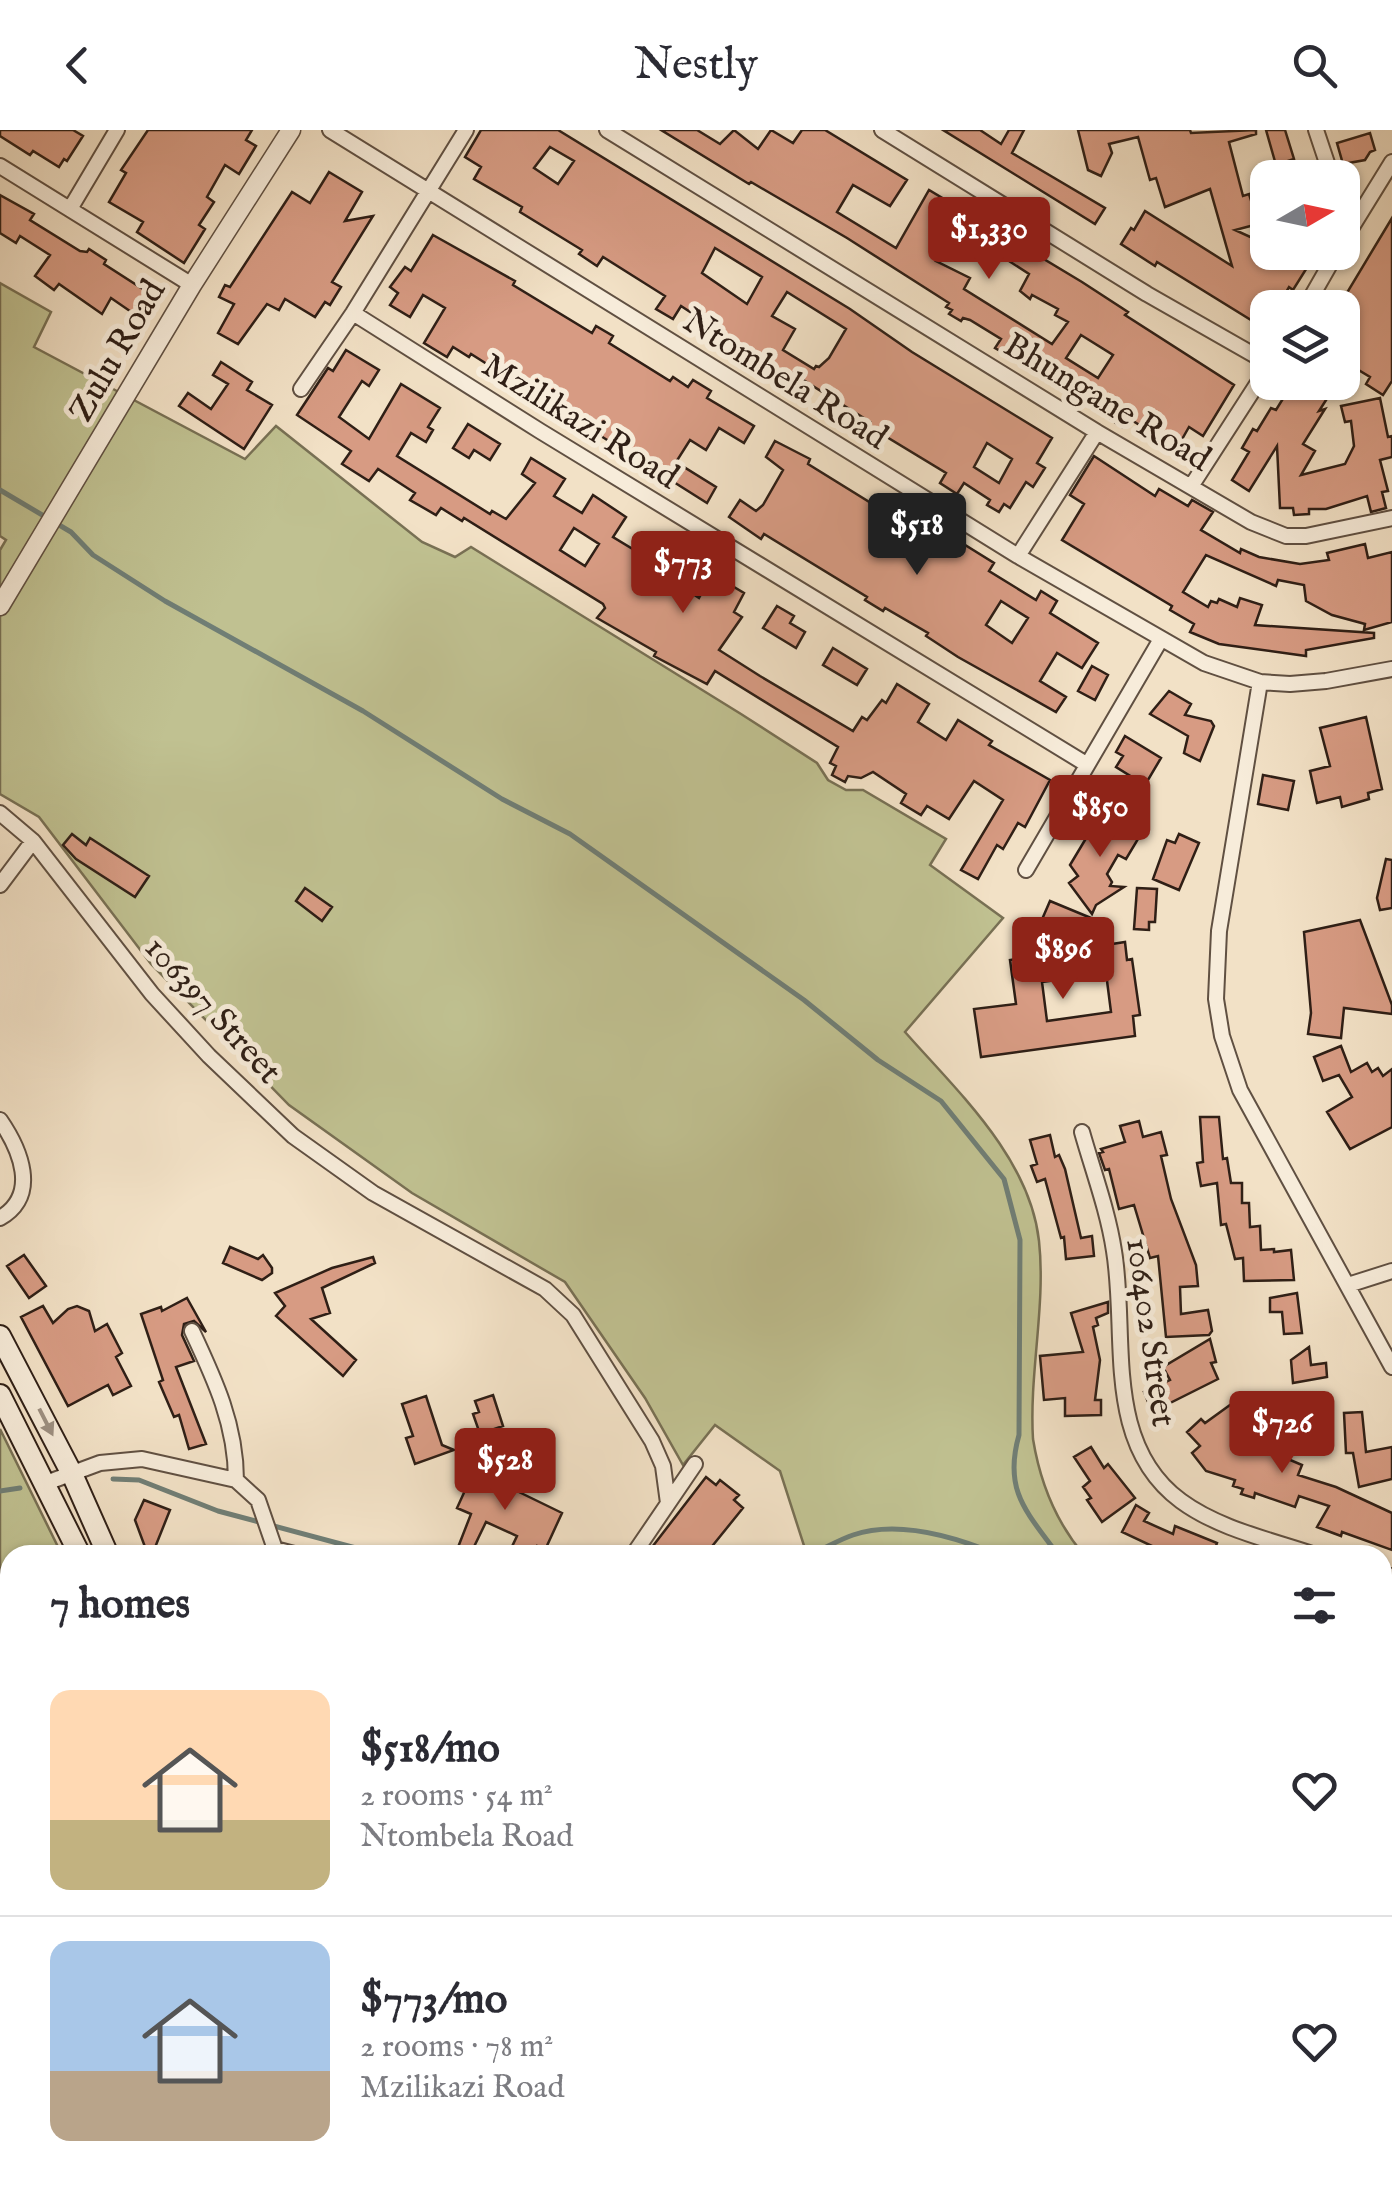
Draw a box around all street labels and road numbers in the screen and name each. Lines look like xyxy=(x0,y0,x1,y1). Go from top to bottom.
street label: Zulu Road xyxy=(59,272,177,430)
street label: Ntombela Road xyxy=(674,299,896,461)
street label: Bhungane Road xyxy=(995,324,1219,483)
street label: Mzilikazi Road xyxy=(473,344,687,501)
street label: 106397 Street xyxy=(134,927,290,1094)
street label: 106402 Street xyxy=(1114,1235,1185,1430)

